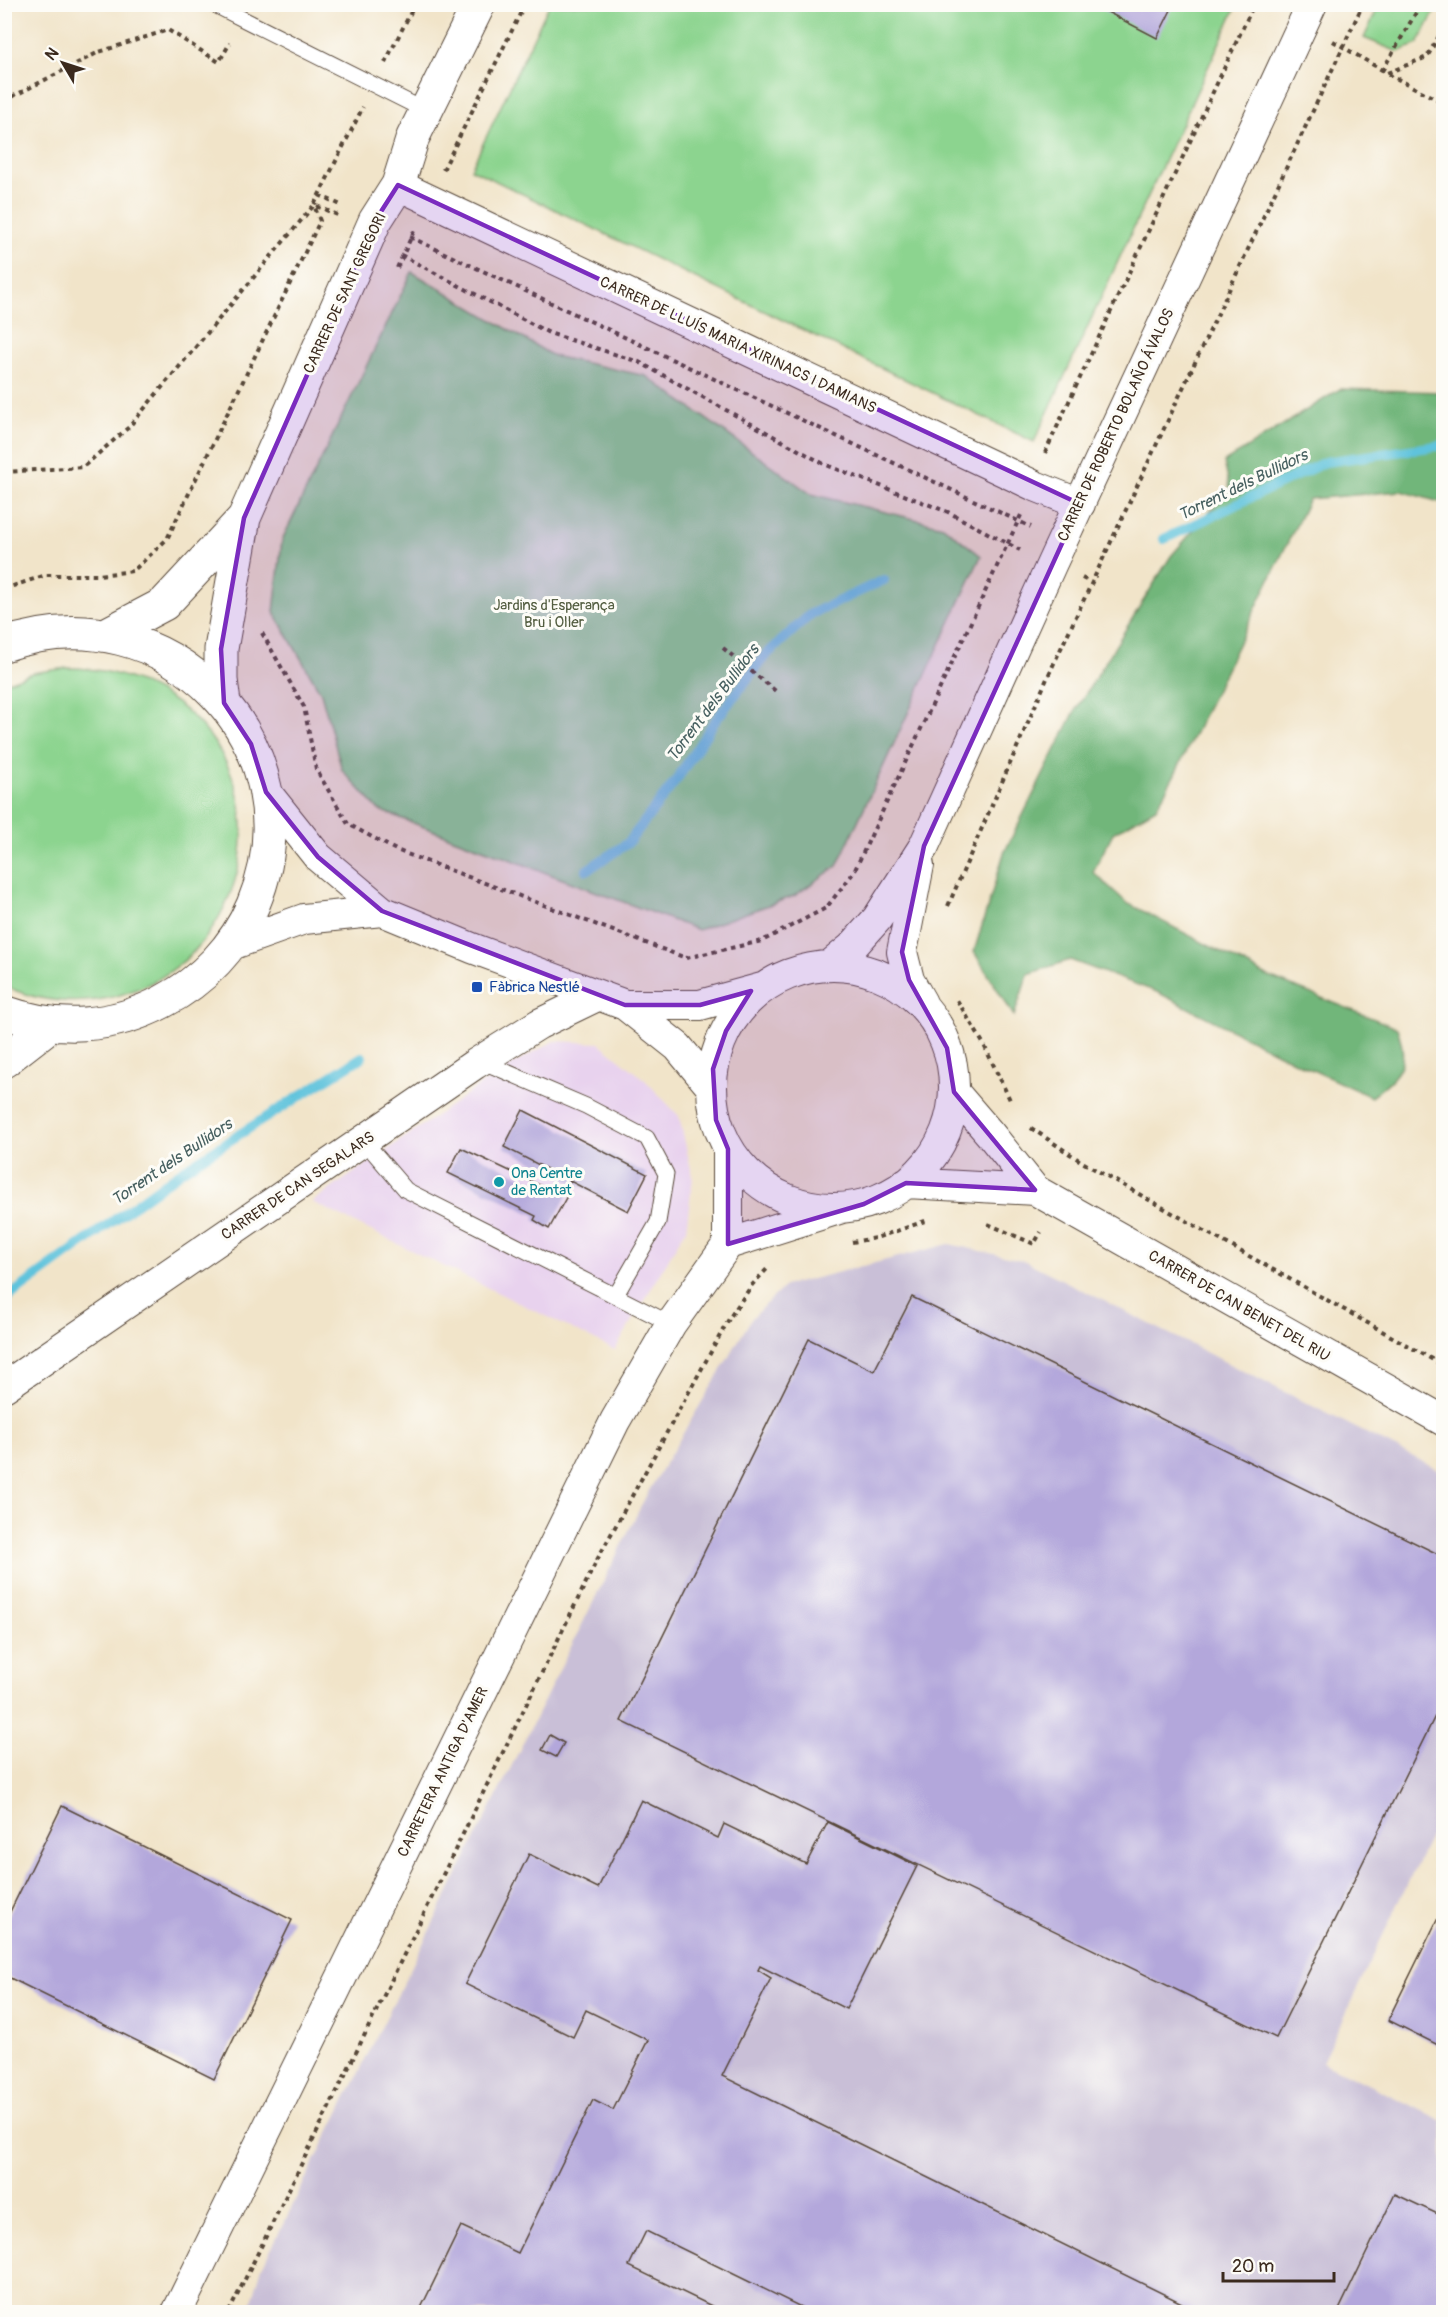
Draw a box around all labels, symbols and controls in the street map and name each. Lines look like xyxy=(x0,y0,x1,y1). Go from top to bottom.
north arrow xyxy=(33,33,93,93)
text: N xyxy=(41,44,63,65)
street label: CARRER DE SANT GREGORI xyxy=(299,209,391,377)
street label: CARRER DE LLUÍS MARIA XIRINACS I DAMIANS xyxy=(597,272,879,418)
street label: CARRER DE ROBERTO BOLAÑO ÁVALOS xyxy=(1053,305,1179,545)
water label: Torrent dels Bullidors xyxy=(1175,444,1312,525)
park label: Jardins d'Esperança Bru i Oller xyxy=(493,596,615,632)
water label: Torrent dels Bullidors xyxy=(663,639,765,765)
place label: Fàbrica Nestlé xyxy=(489,978,580,997)
marker: Fàbrica Nestlé xyxy=(470,980,484,994)
water label: Torrent dels Bullidors xyxy=(108,1113,238,1210)
street label: CARRER DE CAN SEGALARS xyxy=(218,1128,378,1244)
place label: Ona Centre de Rentat xyxy=(511,1164,583,1200)
marker: Ona Centre de Rentat xyxy=(492,1175,506,1189)
street label: CARRER DE CAN BENET DEL RIU xyxy=(1145,1246,1333,1366)
street label: CARRETERA ANTIGA D'AMER xyxy=(394,1684,493,1860)
scale bar xyxy=(1223,2245,1334,2283)
text: 20 m xyxy=(1232,2255,1274,2278)

